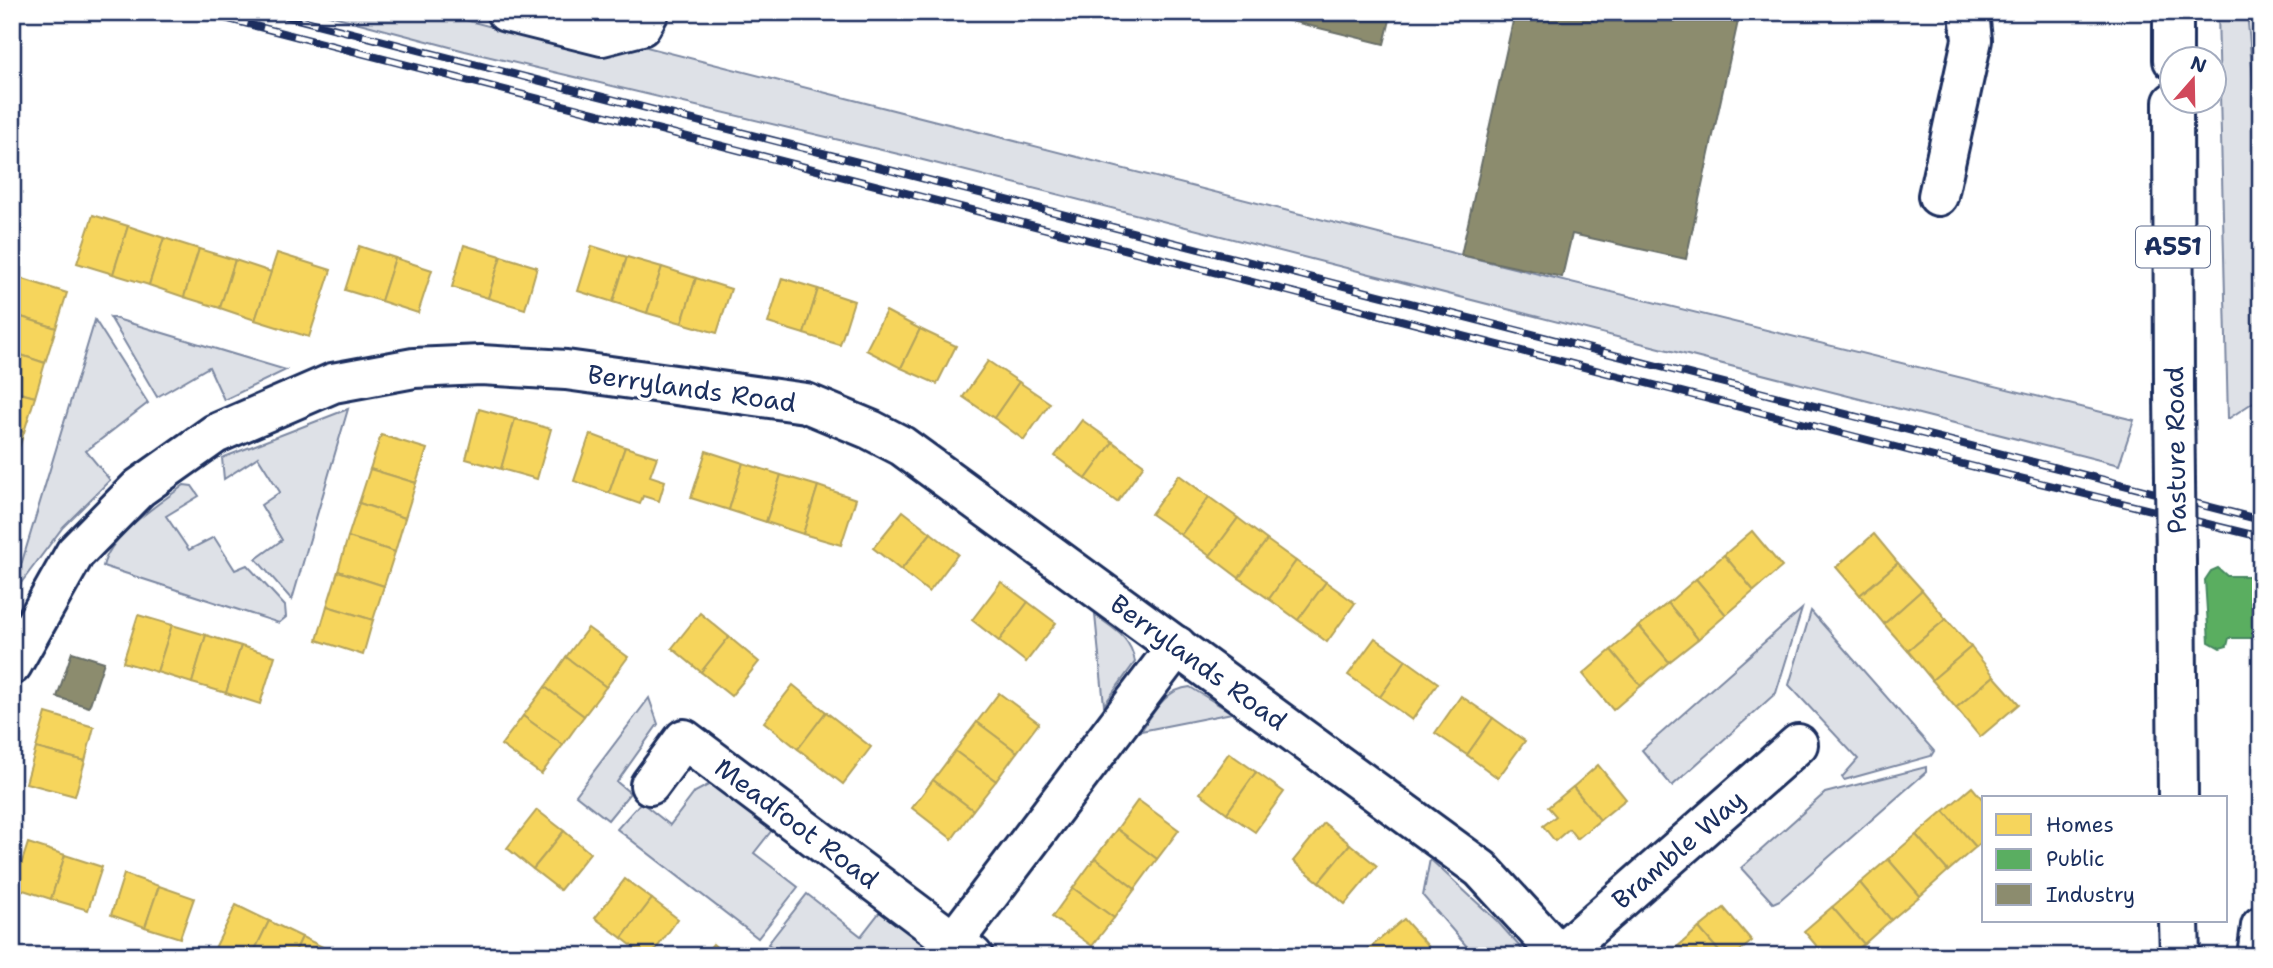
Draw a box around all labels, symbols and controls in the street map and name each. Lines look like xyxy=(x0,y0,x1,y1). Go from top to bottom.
north arrow xyxy=(2158,46,2228,116)
text: N xyxy=(2187,50,2210,79)
road number: A551 xyxy=(2136,226,2210,268)
street label: Berrylands Road xyxy=(585,356,799,420)
street label: Pasture Road xyxy=(2156,366,2194,534)
street label: Berrylands Road xyxy=(1104,586,1294,738)
street label: Meadfoot Road xyxy=(708,750,886,896)
street label: Bramble Way xyxy=(1604,782,1752,916)
legend xyxy=(1982,796,2228,922)
text: Homes xyxy=(2046,811,2114,839)
text: Public xyxy=(2046,845,2105,873)
text: Industry xyxy=(2046,881,2135,909)

